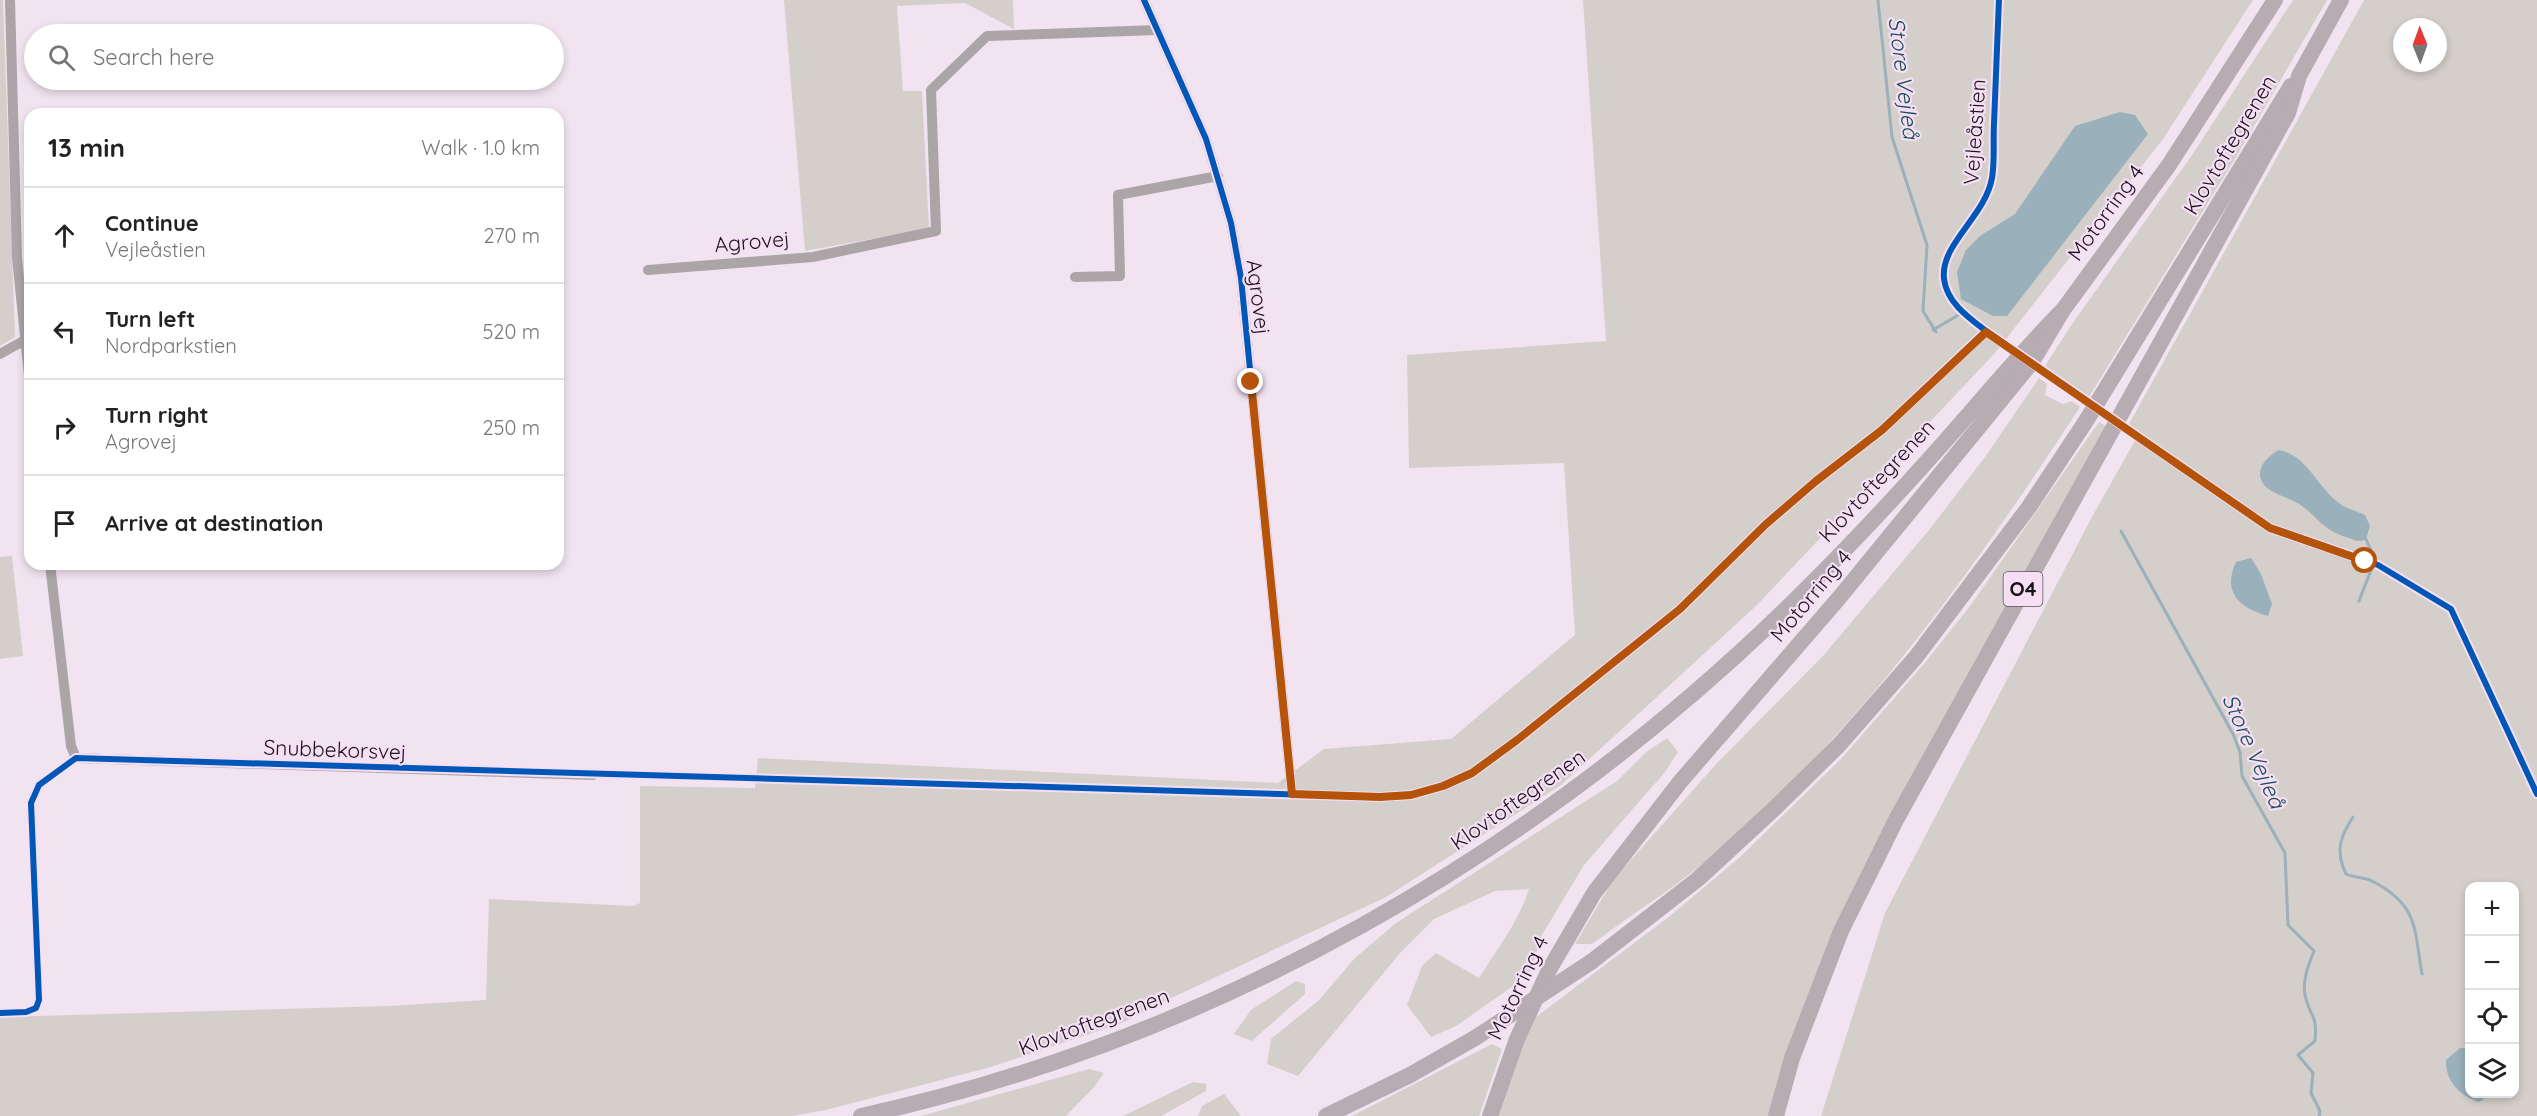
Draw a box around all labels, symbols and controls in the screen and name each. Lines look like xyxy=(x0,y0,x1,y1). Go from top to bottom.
water label: Store Vejleå xyxy=(1883,15,1926,142)
north arrow xyxy=(2393,18,2447,72)
search box xyxy=(24,24,564,90)
icon: search xyxy=(45,41,78,74)
text: Search here xyxy=(93,43,214,71)
street label: Klovtoftegrenen xyxy=(2177,70,2281,219)
street label: Vejleåstien xyxy=(1957,78,1991,186)
text: 13 min xyxy=(48,131,125,164)
text: Walk · 1.0 km xyxy=(421,135,540,160)
street label: Motorring 4 xyxy=(2062,159,2149,266)
text: Continue xyxy=(105,209,199,237)
icon: ahead xyxy=(48,219,81,252)
text: 270 m xyxy=(483,223,540,248)
street label: Agrovej xyxy=(713,225,791,257)
text: Vejleåstien xyxy=(105,237,206,262)
street label: Agrovej xyxy=(1241,258,1276,336)
text: Turn left xyxy=(105,305,195,333)
icon: left xyxy=(48,315,81,348)
text: 520 m xyxy=(482,319,540,344)
text: Nordparkstien xyxy=(105,333,237,358)
route end xyxy=(1237,368,1263,394)
text: Turn right xyxy=(105,401,209,429)
icon: right xyxy=(48,411,81,444)
street label: Klovtoftegrenen xyxy=(1813,414,1940,547)
text: 250 m xyxy=(482,415,540,440)
text: Agrovej xyxy=(105,429,177,454)
icon: arrive xyxy=(48,507,81,540)
text: Arrive at destination xyxy=(105,509,323,537)
street label: Motorring 4 xyxy=(1764,544,1856,647)
route start xyxy=(2351,547,2377,573)
road number: O4 xyxy=(2004,572,2042,606)
water label: Store Vejleå xyxy=(2216,689,2292,814)
street label: Snubbekorsvej xyxy=(263,734,407,764)
street label: Klovtoftegrenen xyxy=(1445,743,1590,855)
map controls xyxy=(2465,882,2519,1098)
button: + xyxy=(2465,882,2519,936)
street label: Motorring 4 xyxy=(1481,931,1553,1044)
button: − xyxy=(2465,936,2519,990)
street label: Klovtoftegrenen xyxy=(1015,982,1173,1060)
button: locate xyxy=(2465,990,2519,1044)
button: layers xyxy=(2465,1044,2519,1098)

